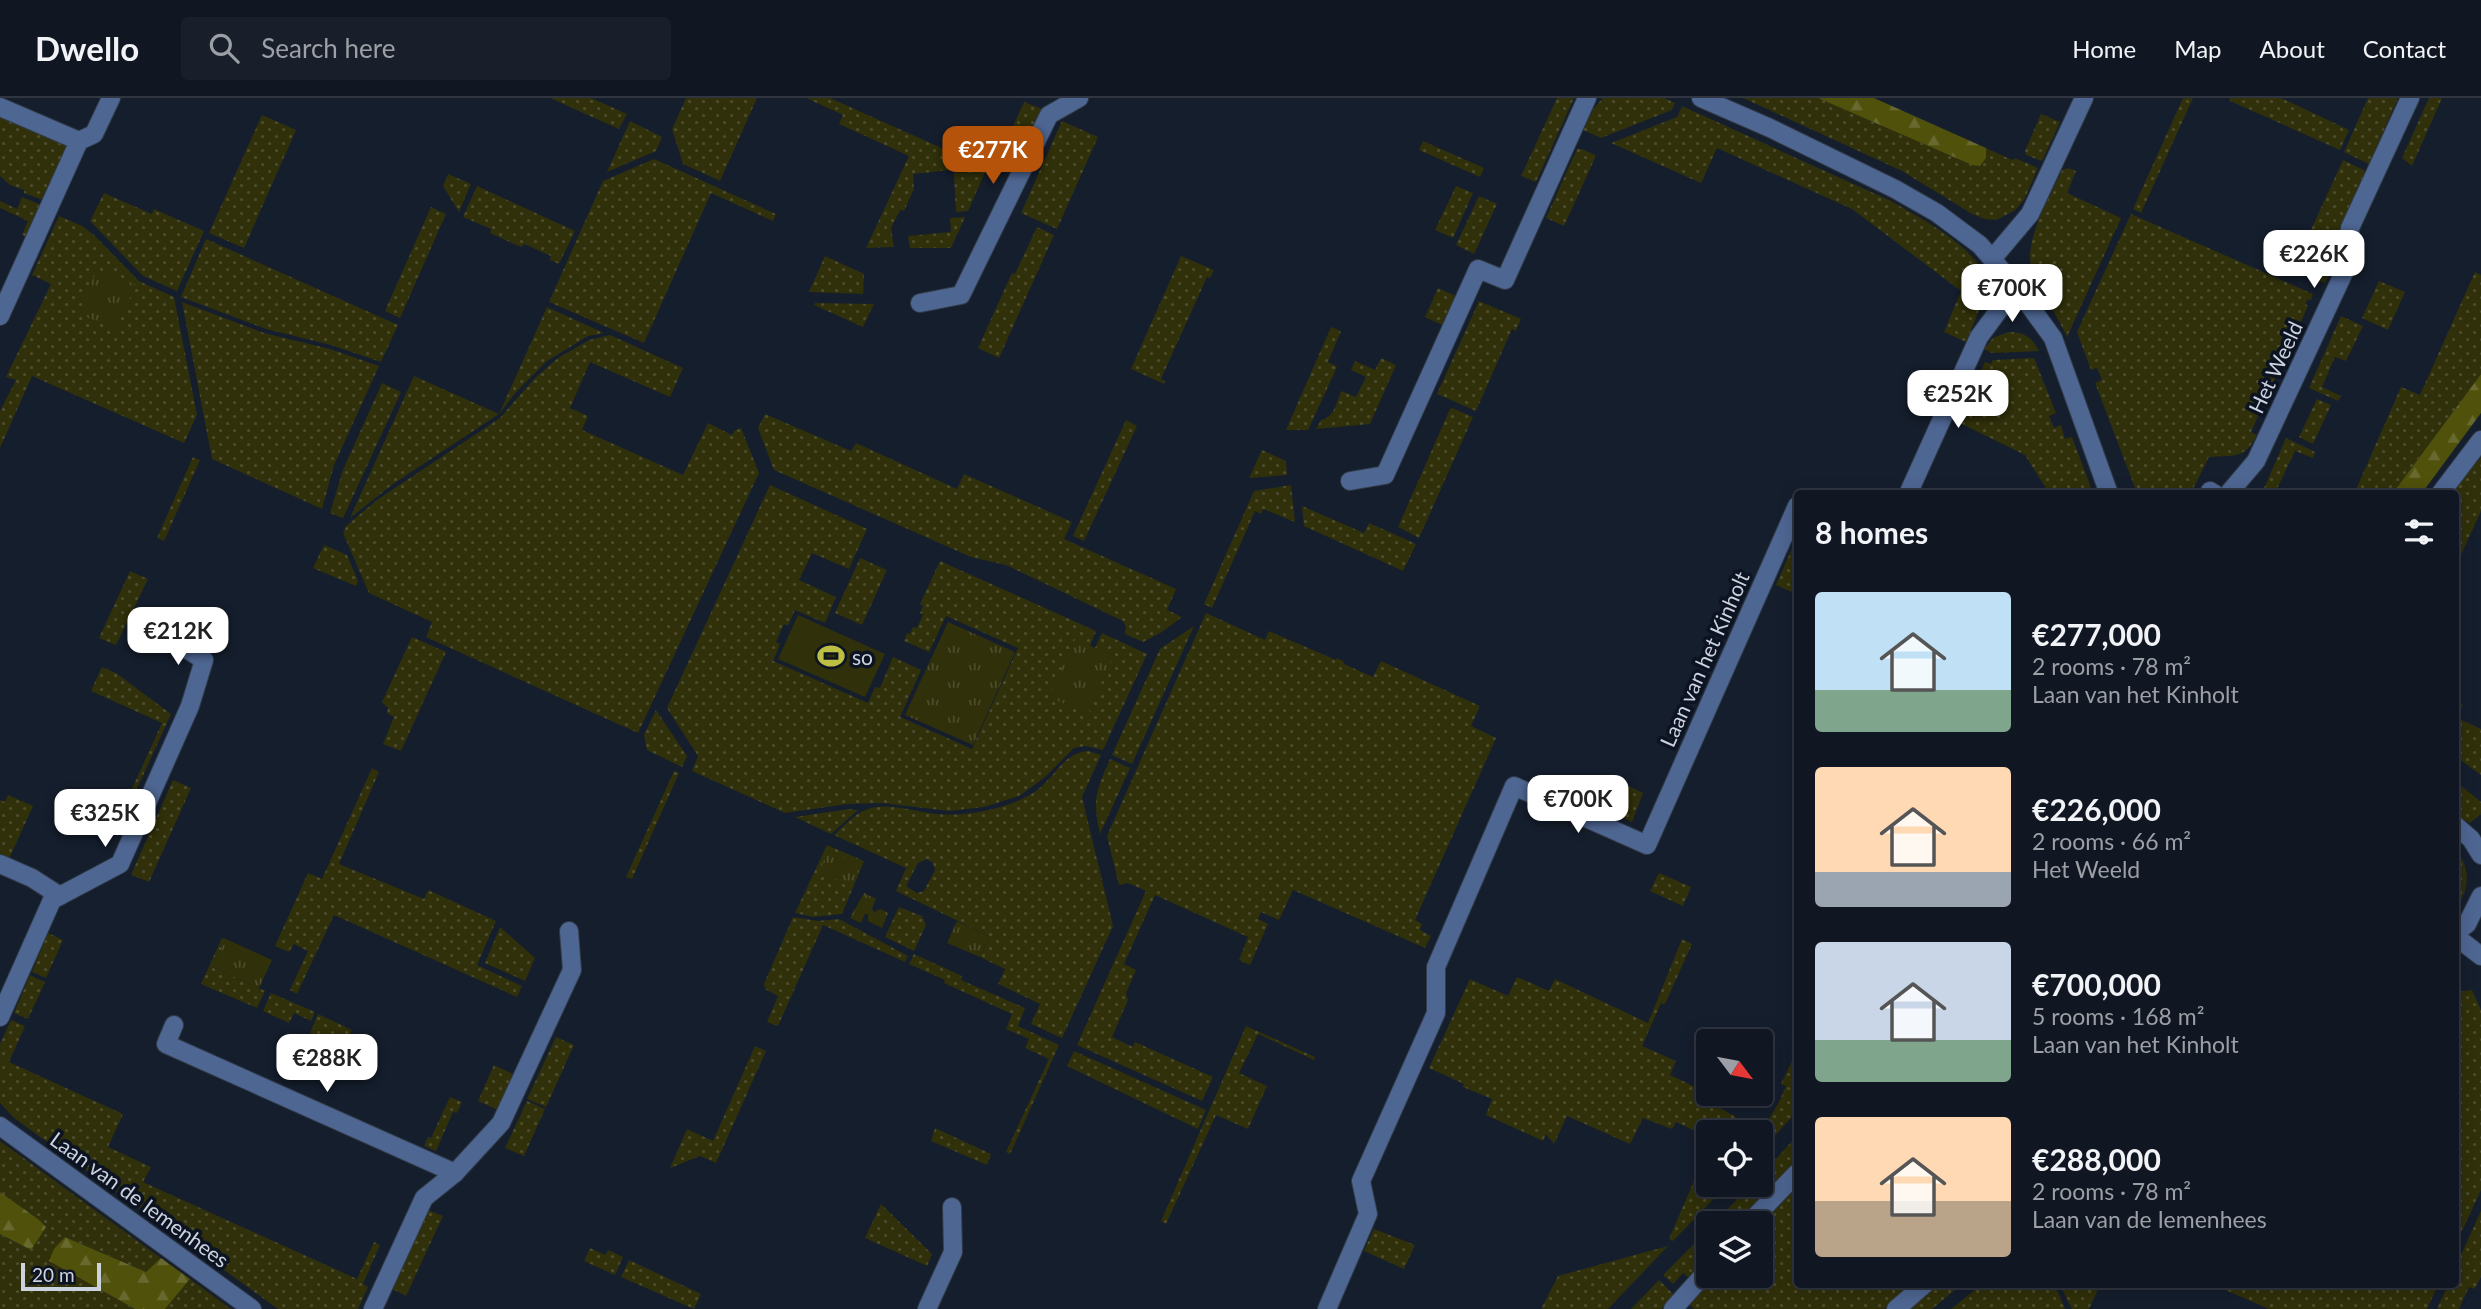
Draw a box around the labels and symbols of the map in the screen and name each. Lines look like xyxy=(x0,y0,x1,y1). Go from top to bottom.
pin: €277K xyxy=(944,126,1042,186)
pin: €226K xyxy=(2265,230,2363,290)
pin: €700K xyxy=(1963,264,2061,324)
street label: Het Weeld xyxy=(2243,317,2307,417)
pin: €252K xyxy=(1909,370,2007,430)
street label: Laan van het Kinholt xyxy=(1654,567,1754,750)
pin: €212K xyxy=(129,608,227,667)
sports icon: so xyxy=(816,641,846,671)
place label: so xyxy=(852,644,873,669)
pin: €700K xyxy=(1529,776,1627,835)
pin: €325K xyxy=(56,790,154,849)
north arrow xyxy=(1696,1029,1773,1106)
pin: €288K xyxy=(278,1034,376,1094)
street label: Laan van de Iemenhees xyxy=(46,1126,234,1272)
scale bar xyxy=(21,1260,102,1292)

